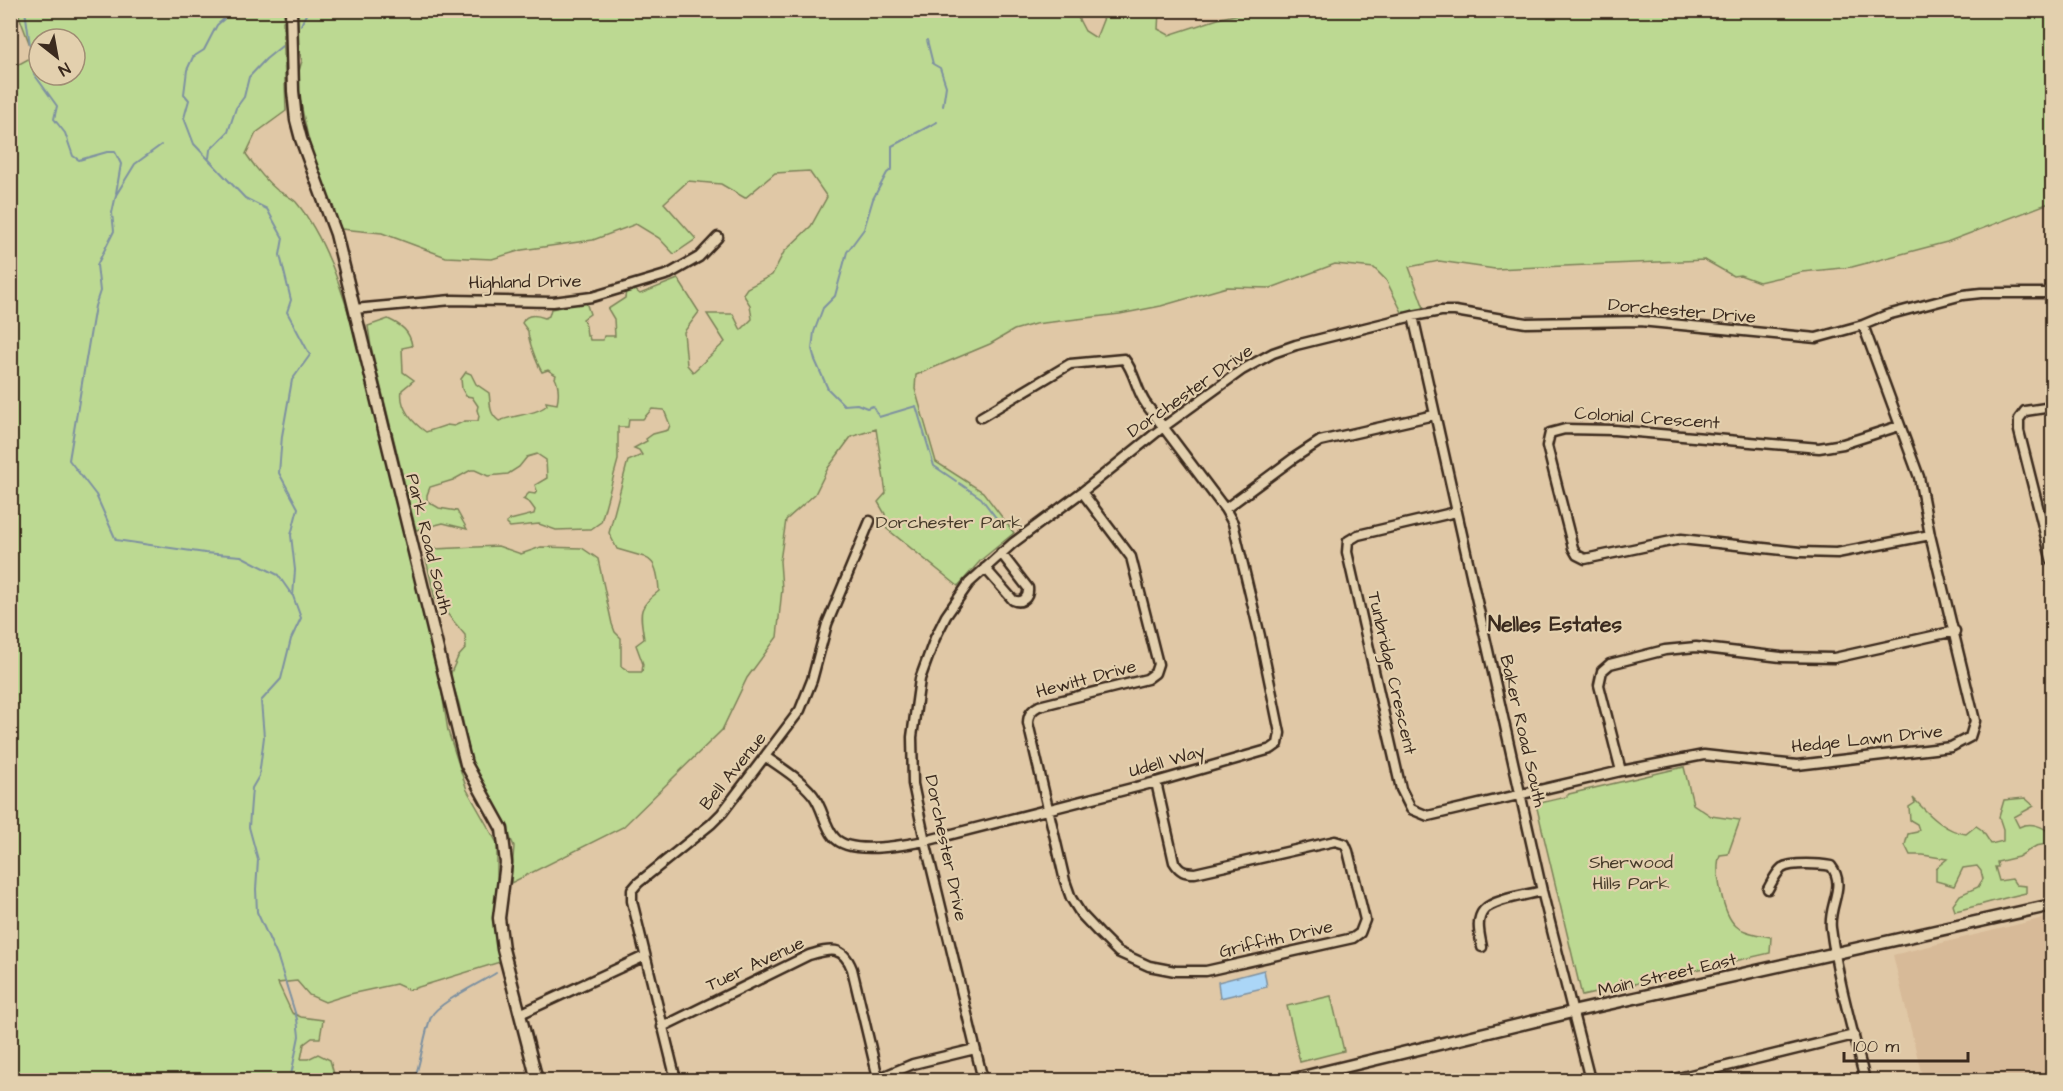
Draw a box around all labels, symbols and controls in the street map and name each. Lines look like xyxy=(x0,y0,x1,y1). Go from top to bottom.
north arrow xyxy=(27,27,87,87)
text: N xyxy=(54,57,74,81)
street label: Highland Drive xyxy=(468,269,582,296)
street label: Dorchester Drive xyxy=(1607,292,1757,330)
street label: Dorchester Drive xyxy=(1122,338,1258,444)
street label: Colonial Crescent xyxy=(1574,400,1721,436)
street label: Park Road South xyxy=(399,471,459,617)
park label: Dorchester Park xyxy=(876,510,1022,535)
street label: Tunbridge Crescent xyxy=(1360,589,1423,758)
district label: Nelles Estates xyxy=(1488,610,1622,639)
street label: Baker Road South xyxy=(1493,652,1553,810)
street label: Hewitt Drive xyxy=(1033,654,1139,704)
street label: Hedge Lawn Drive xyxy=(1790,719,1944,760)
street label: Bell Avenue xyxy=(694,726,772,815)
street label: Udell Way xyxy=(1126,738,1208,785)
street label: Dorchester Drive xyxy=(918,773,974,923)
park label: Sherwood Hills Park xyxy=(1589,850,1673,896)
street label: Griffith Drive xyxy=(1217,914,1336,964)
street label: Tuer Avenue xyxy=(702,930,808,998)
street label: Main Street East xyxy=(1595,947,1740,1003)
scale bar xyxy=(1844,1025,1968,1063)
text: 100 m xyxy=(1853,1034,1899,1059)

